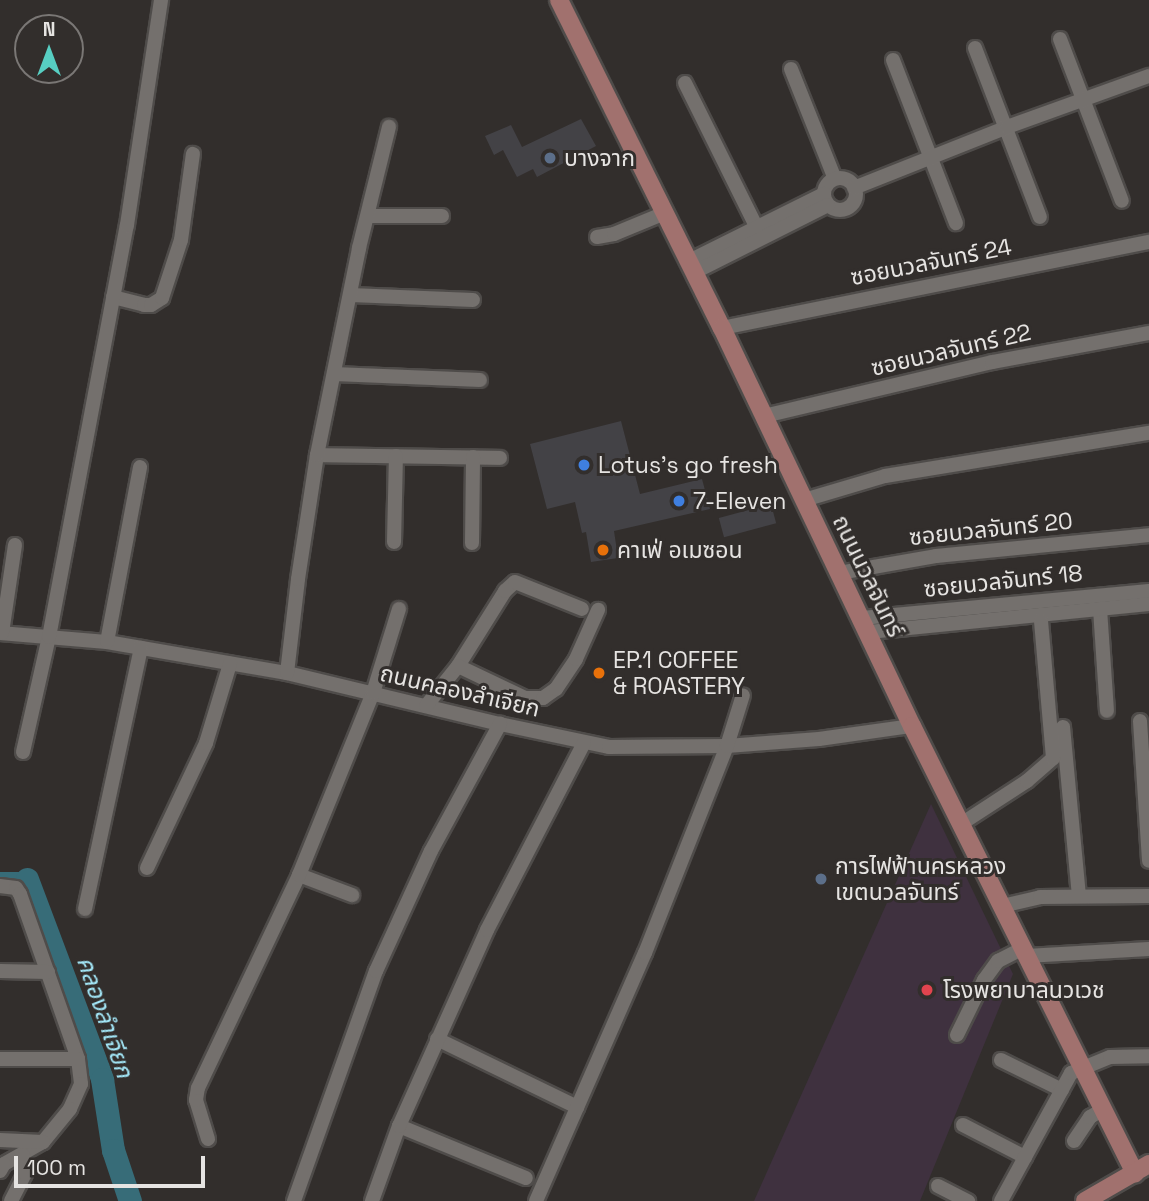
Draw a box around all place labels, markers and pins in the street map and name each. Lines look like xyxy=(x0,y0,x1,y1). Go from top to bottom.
place label: บางจาก xyxy=(564,144,635,172)
marker: บางจาก xyxy=(542,150,558,166)
place label: Lotus's go fresh xyxy=(598,451,778,479)
marker: Lotus's go fresh xyxy=(576,457,592,473)
place label: 7-Eleven xyxy=(693,487,786,515)
marker: 7-Eleven xyxy=(671,493,687,509)
place label: คาเฟ่ อเมซอน xyxy=(617,536,743,564)
marker: คาเฟ่ อเมซอน xyxy=(595,542,611,558)
place label: EP.1 COFFEE & ROASTERY xyxy=(613,646,745,700)
marker: EP.1 COFFEE & ROASTERY xyxy=(591,665,607,681)
place label: การไฟฟ้านครหลวง เขตนวลจันทร์ xyxy=(835,852,1006,906)
marker: การไฟฟ้านครหลวง เขตนวลจันทร์ xyxy=(813,871,829,887)
place label: โรงพยาบาลนวเวช xyxy=(943,976,1105,1004)
marker: โรงพยาบาลนวเวช xyxy=(917,980,937,1000)

